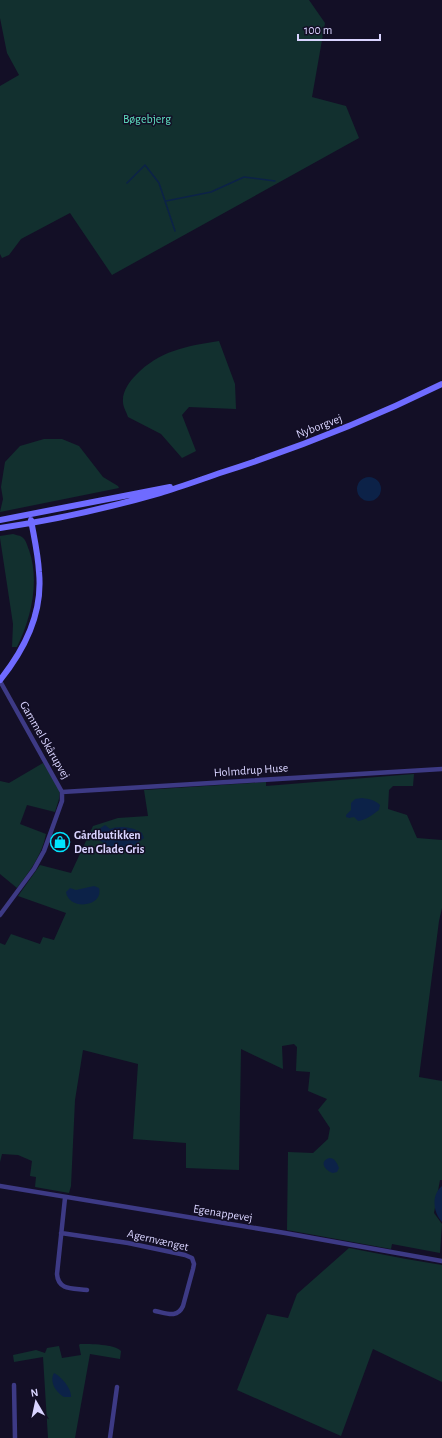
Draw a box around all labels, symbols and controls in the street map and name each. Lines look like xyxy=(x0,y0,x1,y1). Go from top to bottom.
scale bar xyxy=(298,16,380,42)
text: 100 m xyxy=(304,24,332,36)
park label: Bøgebjerg xyxy=(123,113,171,126)
street label: Nyborgvej xyxy=(294,412,344,441)
street label: Gammel Skårupvej xyxy=(17,699,72,782)
street label: Holmdrup Huse xyxy=(213,761,289,779)
place label: Gårdbutikken Den Glade Gris xyxy=(74,829,145,855)
shop icon: Gårdbutikken Den Glade Gris xyxy=(49,831,71,853)
street label: Egenappevej xyxy=(192,1202,253,1225)
street label: Agernvænget xyxy=(126,1227,190,1253)
north arrow xyxy=(16,1382,56,1422)
text: N xyxy=(30,1387,39,1399)

